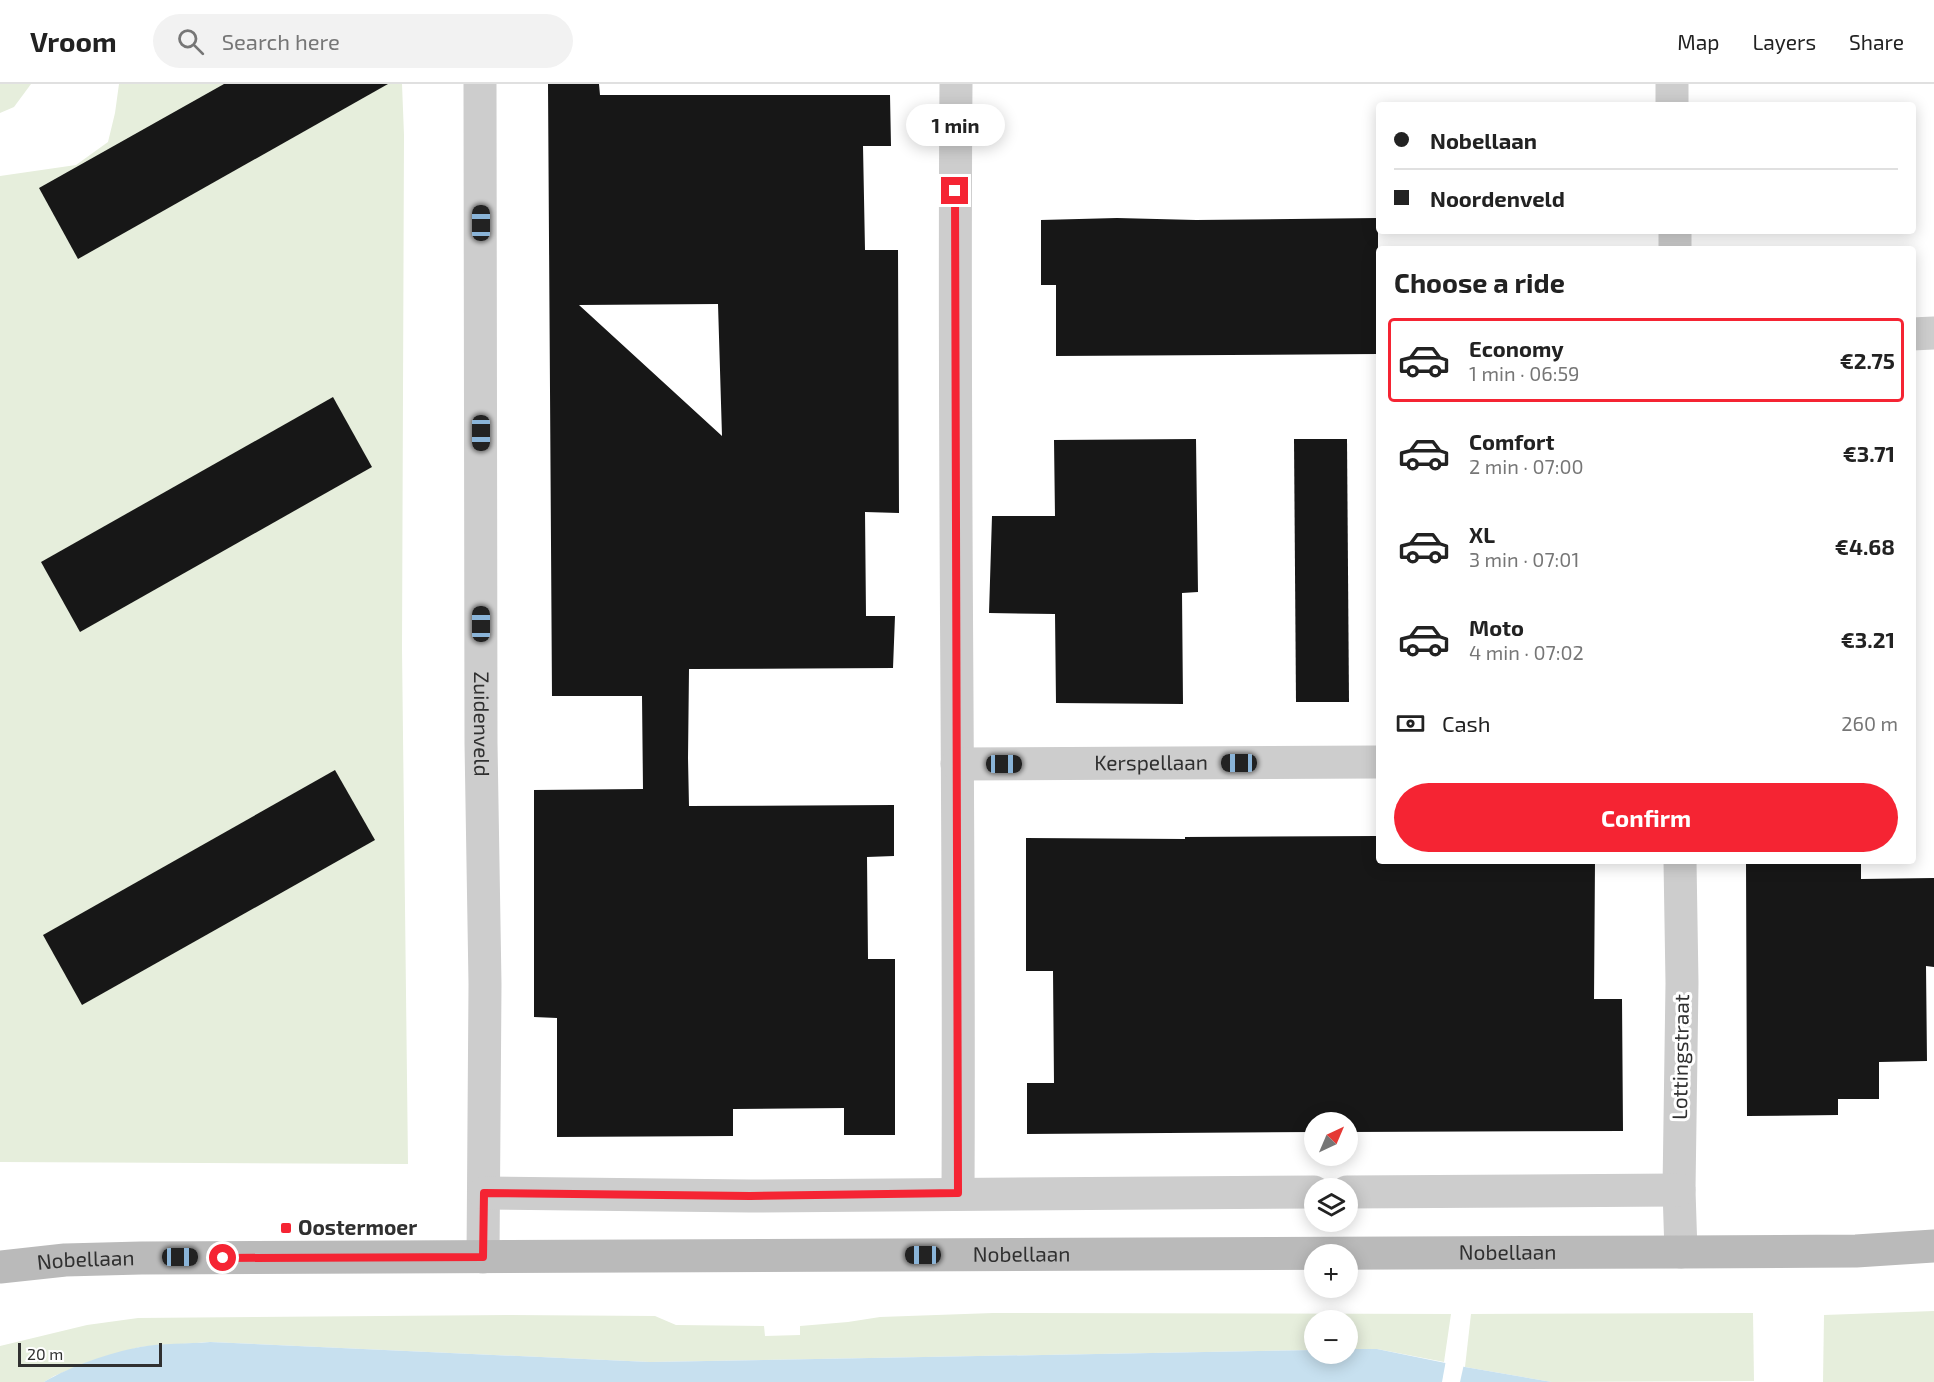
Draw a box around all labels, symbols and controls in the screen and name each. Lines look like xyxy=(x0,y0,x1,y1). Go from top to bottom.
search box xyxy=(153,14,573,68)
text: Vroom xyxy=(30,24,117,58)
icon: search xyxy=(174,25,207,58)
text: Search here xyxy=(222,28,340,54)
text: Map xyxy=(1677,29,1719,54)
text: Layers xyxy=(1752,29,1816,54)
text: Share xyxy=(1849,29,1904,54)
callout: 1 min xyxy=(906,104,1004,146)
text: 1 min xyxy=(931,113,980,137)
text: Nobellaan xyxy=(1430,127,1537,153)
route end xyxy=(941,177,968,204)
text: Noordenveld xyxy=(1430,185,1565,211)
car xyxy=(472,205,490,241)
text: Choose a ride xyxy=(1394,266,1565,298)
icon: car xyxy=(1397,333,1451,387)
text: Economy xyxy=(1469,335,1564,361)
text: €2.75 xyxy=(1840,347,1895,373)
text: 1 min · 06:59 xyxy=(1469,361,1580,385)
car xyxy=(472,415,490,451)
icon: car xyxy=(1397,426,1451,480)
text: Comfort xyxy=(1469,428,1554,454)
text: €3.71 xyxy=(1843,440,1895,466)
text: 2 min · 07:00 xyxy=(1469,454,1584,478)
icon: car xyxy=(1397,519,1451,573)
text: XL xyxy=(1469,521,1495,547)
text: €4.68 xyxy=(1835,533,1895,559)
text: 3 min · 07:01 xyxy=(1469,547,1579,571)
car xyxy=(472,606,490,642)
icon: car xyxy=(1397,612,1451,666)
text: Moto xyxy=(1469,614,1524,640)
text: €3.21 xyxy=(1841,626,1895,652)
text: 4 min · 07:02 xyxy=(1469,640,1584,664)
street label: Zuidenveld xyxy=(470,671,496,777)
icon: cash xyxy=(1394,707,1427,740)
text: Cash xyxy=(1442,710,1491,736)
text: 260 m xyxy=(1841,711,1898,735)
street label: Kerspellaan xyxy=(1094,749,1208,774)
car xyxy=(1221,754,1257,772)
car xyxy=(986,755,1022,773)
button: Confirm xyxy=(1394,783,1898,852)
street label: Lottingstraat xyxy=(1666,994,1693,1120)
north arrow xyxy=(1304,1112,1358,1166)
map controls xyxy=(1304,1112,1358,1364)
button: layers xyxy=(1304,1178,1358,1232)
place label: Oostermoer xyxy=(298,1214,417,1239)
marker: Oostermoer xyxy=(279,1221,293,1235)
street label: Nobellaan xyxy=(1459,1238,1557,1264)
street label: Nobellaan xyxy=(973,1240,1071,1266)
street label: Nobellaan xyxy=(35,1244,135,1274)
route start xyxy=(209,1244,236,1271)
button: + xyxy=(1304,1244,1358,1298)
car xyxy=(905,1246,941,1264)
car xyxy=(162,1248,198,1266)
button: − xyxy=(1304,1310,1358,1364)
scale bar xyxy=(18,1340,162,1368)
text: 20 m xyxy=(27,1344,63,1363)

